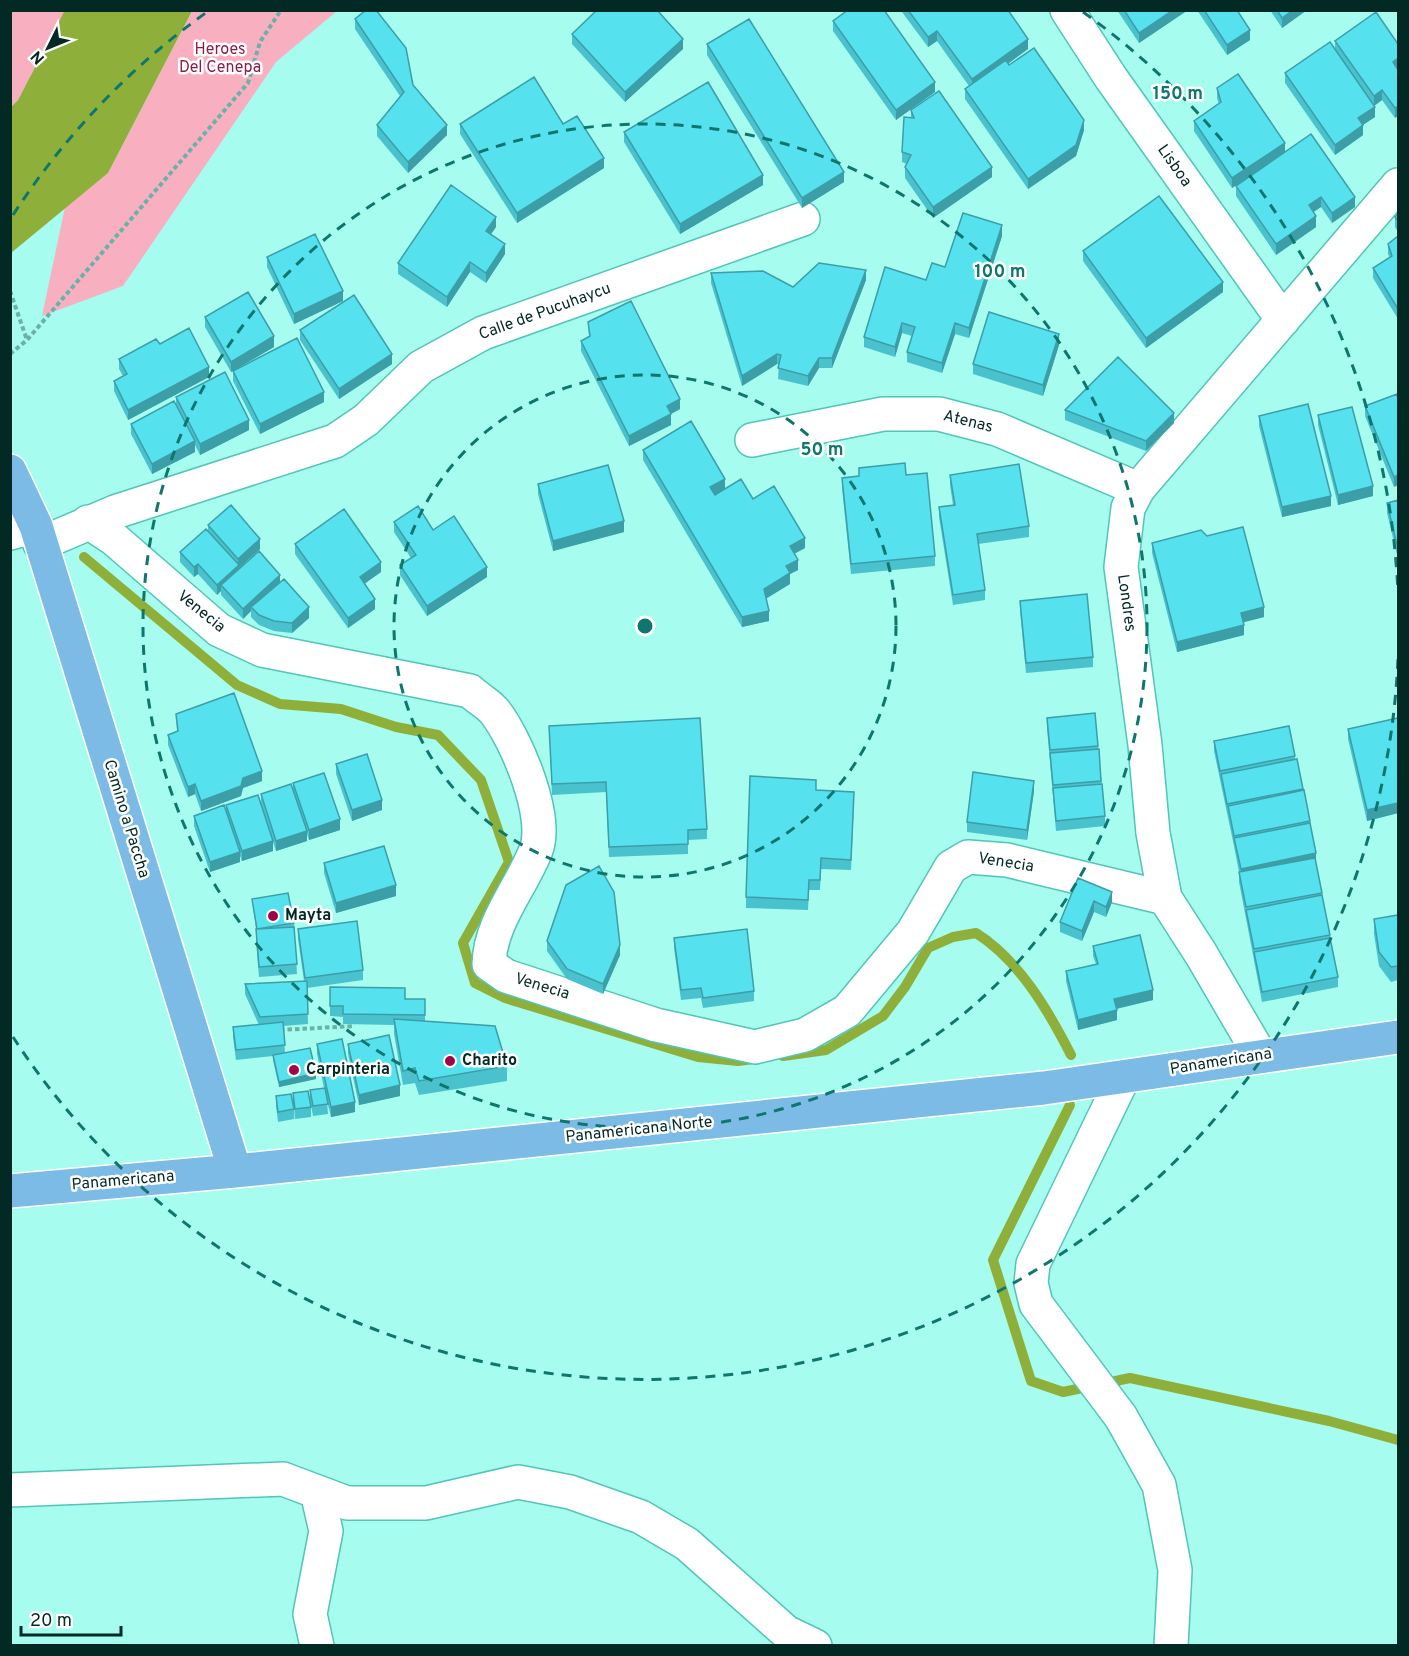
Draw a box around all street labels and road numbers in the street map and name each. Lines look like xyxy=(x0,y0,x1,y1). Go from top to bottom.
street label: Lisboa xyxy=(1152,141,1196,191)
street label: Calle de Pucuhaycu xyxy=(476,279,614,345)
street label: Atenas xyxy=(941,406,995,438)
street label: Londres xyxy=(1112,573,1140,633)
street label: Venecia xyxy=(173,587,229,637)
street label: Camino a Paccha xyxy=(98,757,154,881)
street label: Venecia xyxy=(977,849,1035,877)
street label: Venecia xyxy=(512,969,572,1005)
street label: Panamericana xyxy=(1169,1044,1273,1080)
street label: Panamericana Norte xyxy=(564,1112,714,1148)
street label: Panamericana xyxy=(71,1167,175,1195)

